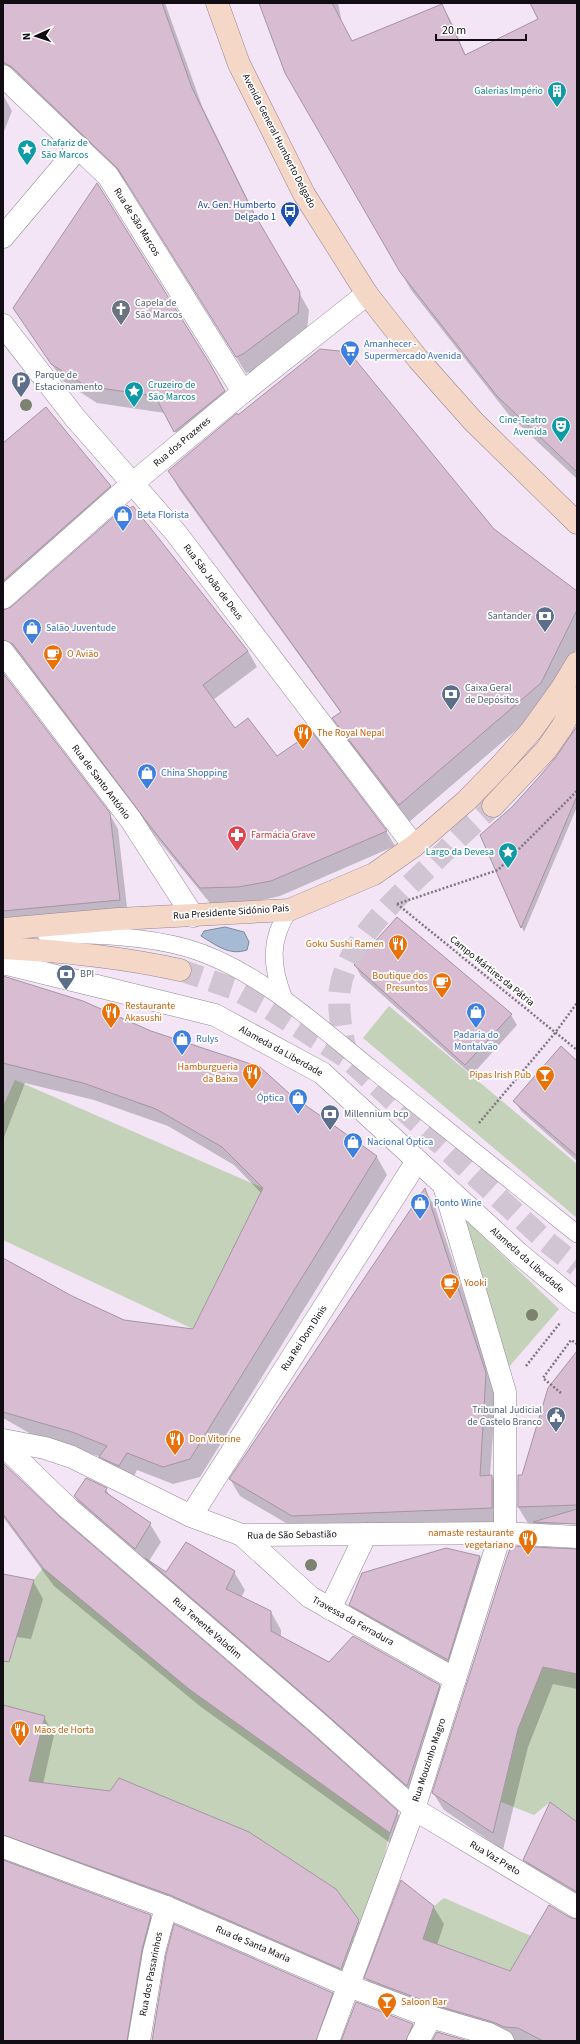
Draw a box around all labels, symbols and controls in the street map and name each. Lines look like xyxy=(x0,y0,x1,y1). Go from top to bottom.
north arrow xyxy=(16,16,56,56)
scale bar xyxy=(436,16,526,42)
text: 20 m xyxy=(442,22,466,39)
text: N xyxy=(19,32,34,41)
street label: Avenida General Humberto Delgado xyxy=(239,71,319,211)
building icon: Galerias Império xyxy=(546,80,568,108)
place label: Galerias Império xyxy=(474,84,543,98)
place label: Chafariz de São Marcos xyxy=(41,136,88,162)
place icon: Chafariz de São Marcos xyxy=(16,138,38,166)
street label: Rua de São Marcos xyxy=(110,185,164,259)
place label: Av. Gen. Humberto Delgado 1 xyxy=(198,198,276,224)
bus stop icon: Av. Gen. Humberto Delgado 1 xyxy=(279,200,301,228)
place label: Capela de São Marcos xyxy=(135,296,182,322)
church icon: Capela de São Marcos xyxy=(110,298,132,326)
place label: Amanhecer - Supermercado Avenida xyxy=(364,337,461,363)
supermarket icon: Amanhecer - Supermercado Avenida xyxy=(339,339,361,367)
place label: Parque de Estacionamento xyxy=(35,368,103,394)
parking icon: Parque de Estacionamento xyxy=(10,370,32,398)
place label: Cruzeiro de São Marcos xyxy=(148,378,196,404)
place icon: Cruzeiro de São Marcos xyxy=(123,380,145,408)
place label: Cine-Teatro Avenida xyxy=(499,413,547,439)
street label: Rua dos Prazeres xyxy=(150,414,214,470)
theatre icon: Cine-Teatro Avenida xyxy=(550,415,572,443)
shop icon: Beta Florista xyxy=(112,504,134,532)
place label: Beta Florista xyxy=(137,508,189,522)
street label: Rua São João de Deus xyxy=(180,541,246,623)
bank icon: Santander xyxy=(534,605,556,633)
place label: Santander xyxy=(487,609,532,623)
shop icon: Salão Juventude xyxy=(21,617,43,645)
place label: Salão Juventude xyxy=(46,621,116,635)
cafe icon: O Avião xyxy=(42,643,64,671)
place label: O Avião xyxy=(67,647,99,661)
place label: Caixa Geral de Depósitos xyxy=(465,681,519,707)
bank icon: Caixa Geral de Depósitos xyxy=(440,683,462,711)
restaurant icon: The Royal Nepal xyxy=(292,722,314,750)
place label: The Royal Nepal xyxy=(317,726,385,740)
street label: Rua de Santo António xyxy=(68,742,134,822)
shop icon: China Shopping xyxy=(136,762,158,790)
place label: China Shopping xyxy=(161,766,227,780)
pharmacy icon: Farmácia Grave xyxy=(226,824,248,852)
place label: Farmácia Grave xyxy=(251,828,316,842)
place icon: Largo da Devesa xyxy=(497,841,519,869)
place label: Largo da Devesa xyxy=(426,845,494,859)
street label: Rua Presidente Sidónio Pais xyxy=(173,901,289,923)
street label: Campo Mártires da Pátria xyxy=(447,932,537,1010)
restaurant icon: Goku Sushi Ramen xyxy=(387,933,409,961)
place label: Goku Sushi Ramen xyxy=(306,937,384,951)
bank icon: BPI xyxy=(55,963,77,991)
place label: BPI xyxy=(80,967,94,981)
place label: Boutique dos Presuntos xyxy=(372,969,428,995)
cafe icon: Boutique dos Presuntos xyxy=(431,971,453,999)
place label: Restaurante Akasushi xyxy=(125,999,175,1025)
restaurant icon: Restaurante Akasushi xyxy=(100,1001,122,1029)
shop icon: Padaria do Montalvão xyxy=(465,1001,487,1029)
street label: Alameda da Liberdade xyxy=(237,1022,325,1080)
shop icon: Rulys xyxy=(171,1028,193,1056)
place label: Padaria do Montalvão xyxy=(454,1028,498,1054)
place label: Rulys xyxy=(196,1032,219,1046)
place label: Hamburgueria da Baixa xyxy=(177,1060,238,1086)
restaurant icon: Hamburgueria da Baixa xyxy=(241,1062,263,1090)
bar icon: Pipas Irish Pub xyxy=(534,1064,556,1092)
place label: Pipas Irish Pub xyxy=(469,1068,531,1082)
shop icon: Óptica xyxy=(287,1087,309,1115)
place label: Óptica xyxy=(257,1091,284,1105)
bank icon: Millennium bcp xyxy=(319,1103,341,1131)
place label: Millennium bcp xyxy=(344,1107,409,1121)
shop icon: Nacional Óptica xyxy=(342,1131,364,1159)
place label: Nacional Óptica xyxy=(367,1135,433,1149)
shop icon: Ponto Wine xyxy=(409,1192,431,1220)
place label: Ponto Wine xyxy=(434,1196,482,1210)
street label: Alameda da Liberdade xyxy=(487,1224,567,1296)
cafe icon: Yooki xyxy=(439,1272,461,1300)
place label: Yooki xyxy=(463,1276,487,1290)
street label: Rua Rei Dom Dinis xyxy=(277,1302,331,1374)
place label: Tribunal Judicial de Castelo Branco xyxy=(467,1403,542,1429)
public building icon: Tribunal Judicial de Castelo Branco xyxy=(545,1405,567,1433)
restaurant icon: Don Vitorine xyxy=(164,1428,186,1456)
place label: Don Vitorine xyxy=(189,1432,241,1446)
place label: namaste restaurante vegetariano xyxy=(428,1526,514,1552)
street label: Rua de São Sebastião xyxy=(247,1527,337,1543)
restaurant icon: namaste restaurante vegetariano xyxy=(517,1528,539,1556)
street label: Travessa da Ferradura xyxy=(310,1593,396,1649)
street label: Rua Tenente Valadim xyxy=(169,1594,245,1662)
street label: Rua Mouzinho Magro xyxy=(409,1716,449,1804)
restaurant icon: Mãos de Horta xyxy=(9,1719,31,1747)
place label: Mãos de Horta xyxy=(34,1723,94,1737)
street label: Rua Vaz Preto xyxy=(467,1837,523,1879)
street label: Rua de Santa Maria xyxy=(213,1922,293,1966)
street label: Rua dos Passarinhos xyxy=(136,1931,166,2017)
bar icon: Saloon Bar xyxy=(376,1991,398,2019)
place label: Saloon Bar xyxy=(401,1995,447,2009)

